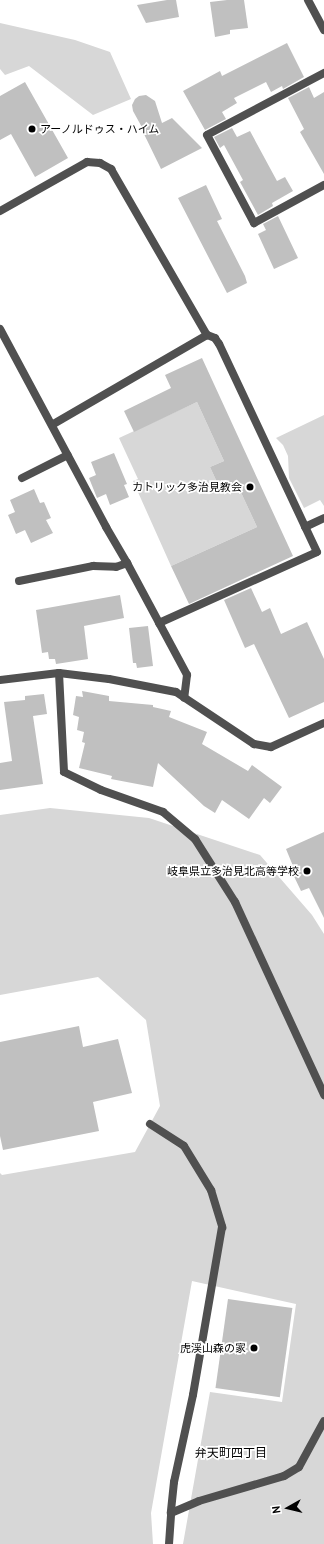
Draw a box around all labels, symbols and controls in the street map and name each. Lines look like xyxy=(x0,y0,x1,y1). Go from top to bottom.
place label: アーノルドゥス・ハイム xyxy=(40,122,160,136)
marker: アーノルドゥス・ハイム xyxy=(27,124,37,134)
place label: カトリック多治見教会 xyxy=(132,480,242,494)
marker: カトリック多治見教会 xyxy=(245,482,255,492)
place label: 岐阜県立多治見北高等学校 xyxy=(167,864,299,878)
marker: 岐阜県立多治見北高等学校 xyxy=(302,866,312,876)
place label: 虎渓山森の家 xyxy=(180,1341,246,1355)
marker: 虎渓山森の家 xyxy=(249,1343,259,1353)
district label: 弁天町四丁目 xyxy=(195,1446,267,1460)
north arrow xyxy=(268,1488,308,1528)
text: N xyxy=(269,1505,284,1514)

